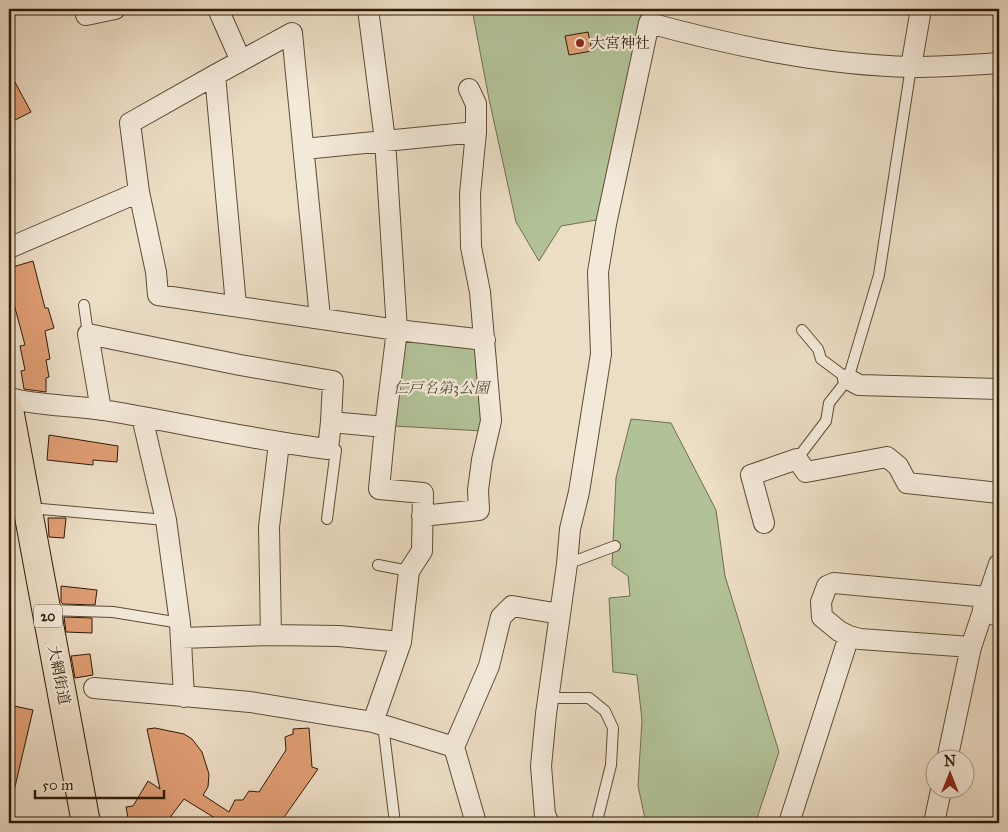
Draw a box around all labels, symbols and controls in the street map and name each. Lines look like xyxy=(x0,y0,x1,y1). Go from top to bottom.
place label: 大宮神社 xyxy=(590,34,650,52)
marker: 大宮神社 xyxy=(574,37,586,49)
park label: 仁戸名第3公園 xyxy=(393,379,492,397)
road number: 20 xyxy=(34,604,62,628)
street label: 大網街道 xyxy=(44,644,74,706)
north arrow xyxy=(926,750,976,800)
text: N xyxy=(944,753,956,770)
scale bar xyxy=(35,767,164,799)
text: 50 m xyxy=(42,776,74,794)

